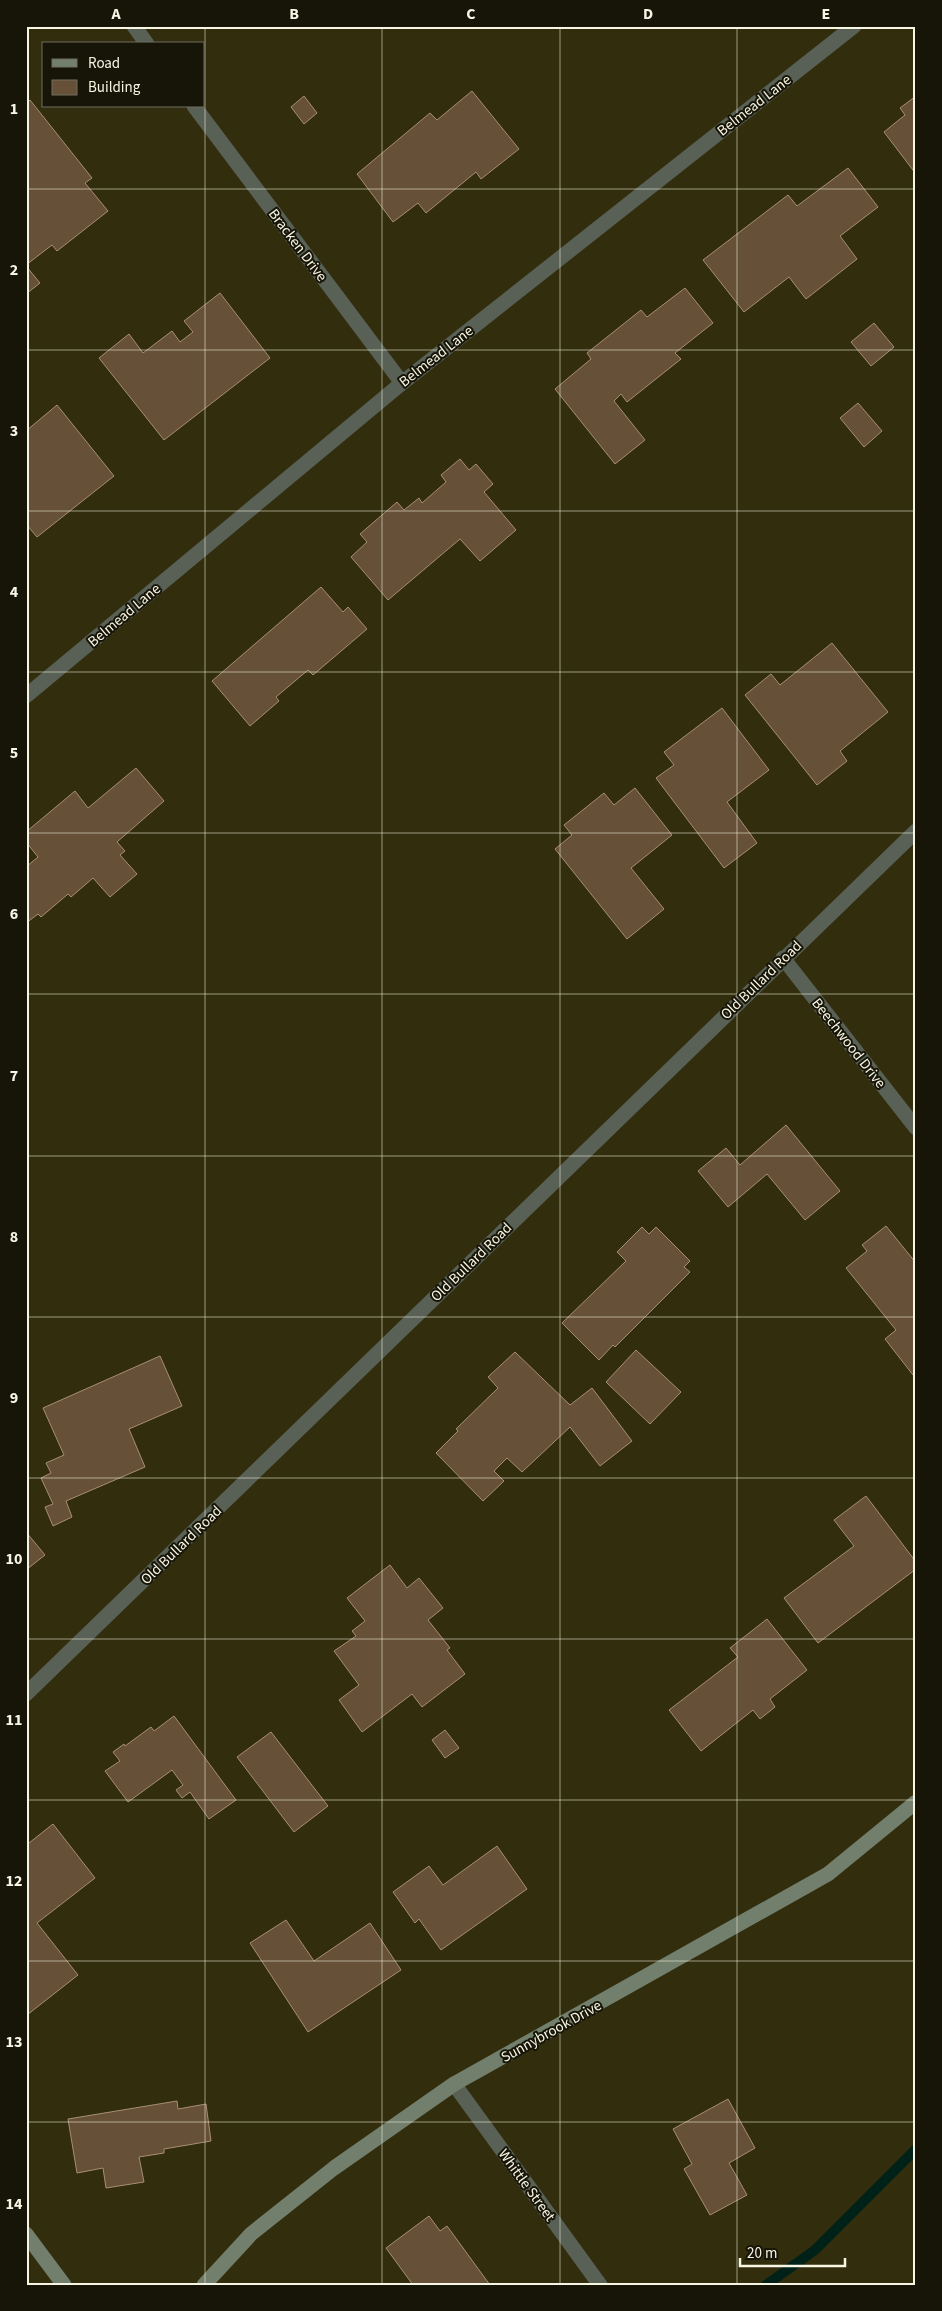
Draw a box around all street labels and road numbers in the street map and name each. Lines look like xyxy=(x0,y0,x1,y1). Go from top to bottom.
street label: Belmead Lane xyxy=(713,70,796,141)
street label: Bracken Drive xyxy=(263,204,332,286)
street label: Belmead Lane xyxy=(395,321,478,392)
street label: Belmead Lane xyxy=(83,579,165,652)
street label: Old Bullard Road xyxy=(716,936,807,1025)
street label: Beechwood Drive xyxy=(807,994,891,1093)
street label: Old Bullard Road xyxy=(426,1218,517,1307)
street label: Old Bullard Road xyxy=(136,1501,227,1590)
street label: Sunnybrook Drive xyxy=(497,1995,605,2068)
street label: Whittle Street xyxy=(493,2145,560,2226)

